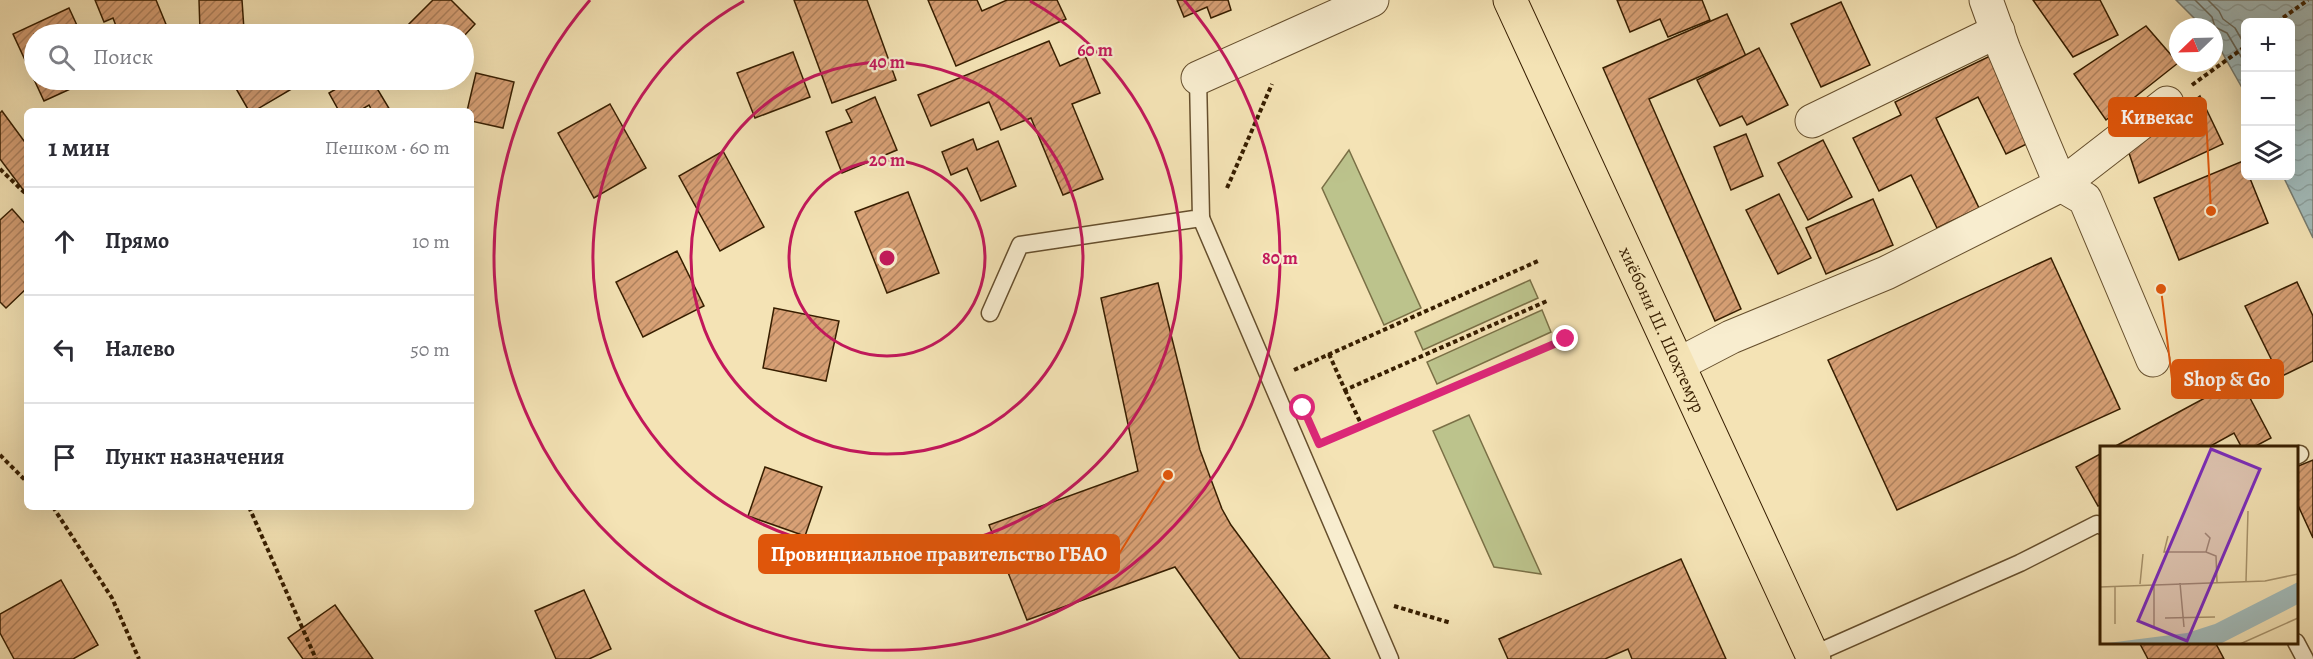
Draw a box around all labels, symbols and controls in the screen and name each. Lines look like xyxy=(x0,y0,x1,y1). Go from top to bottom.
north arrow xyxy=(2169,18,2223,72)
map controls xyxy=(2241,18,2295,180)
button: + xyxy=(2241,18,2295,72)
search box xyxy=(24,24,474,90)
text: 60 m xyxy=(1077,38,1113,62)
icon: search xyxy=(45,41,78,74)
text: Поиск xyxy=(93,42,153,72)
text: 40 m xyxy=(869,50,905,74)
button: − xyxy=(2241,72,2295,126)
callout: Кивекас xyxy=(2109,98,2206,136)
text: Кивекас xyxy=(2121,104,2193,131)
button: layers xyxy=(2241,126,2295,180)
text: 1 мин xyxy=(48,130,110,165)
text: Пешком · 60 m xyxy=(325,134,450,161)
text: 20 m xyxy=(869,148,905,172)
icon: ahead xyxy=(48,225,81,258)
text: Прямо xyxy=(105,226,169,256)
text: 10 m xyxy=(412,228,450,255)
street label: хиёбони Ш. Шоҳтемур xyxy=(1613,243,1711,417)
text: 80 m xyxy=(1262,246,1298,270)
centre of rings xyxy=(877,248,897,268)
route end xyxy=(1552,325,1578,351)
icon: left xyxy=(48,333,81,366)
text: Налево xyxy=(105,334,175,364)
text: 50 m xyxy=(410,336,450,363)
callout: Shop & Go xyxy=(2172,360,2283,398)
text: Shop & Go xyxy=(2183,366,2271,393)
route start xyxy=(1289,394,1315,420)
icon: arrive xyxy=(48,441,81,474)
text: Пункт назначения xyxy=(105,442,284,472)
inset map xyxy=(2100,446,2298,644)
callout: Провинциальное правительство ГБАО xyxy=(759,535,1119,573)
text: Провинциальное правительство ГБАО xyxy=(771,541,1107,568)

